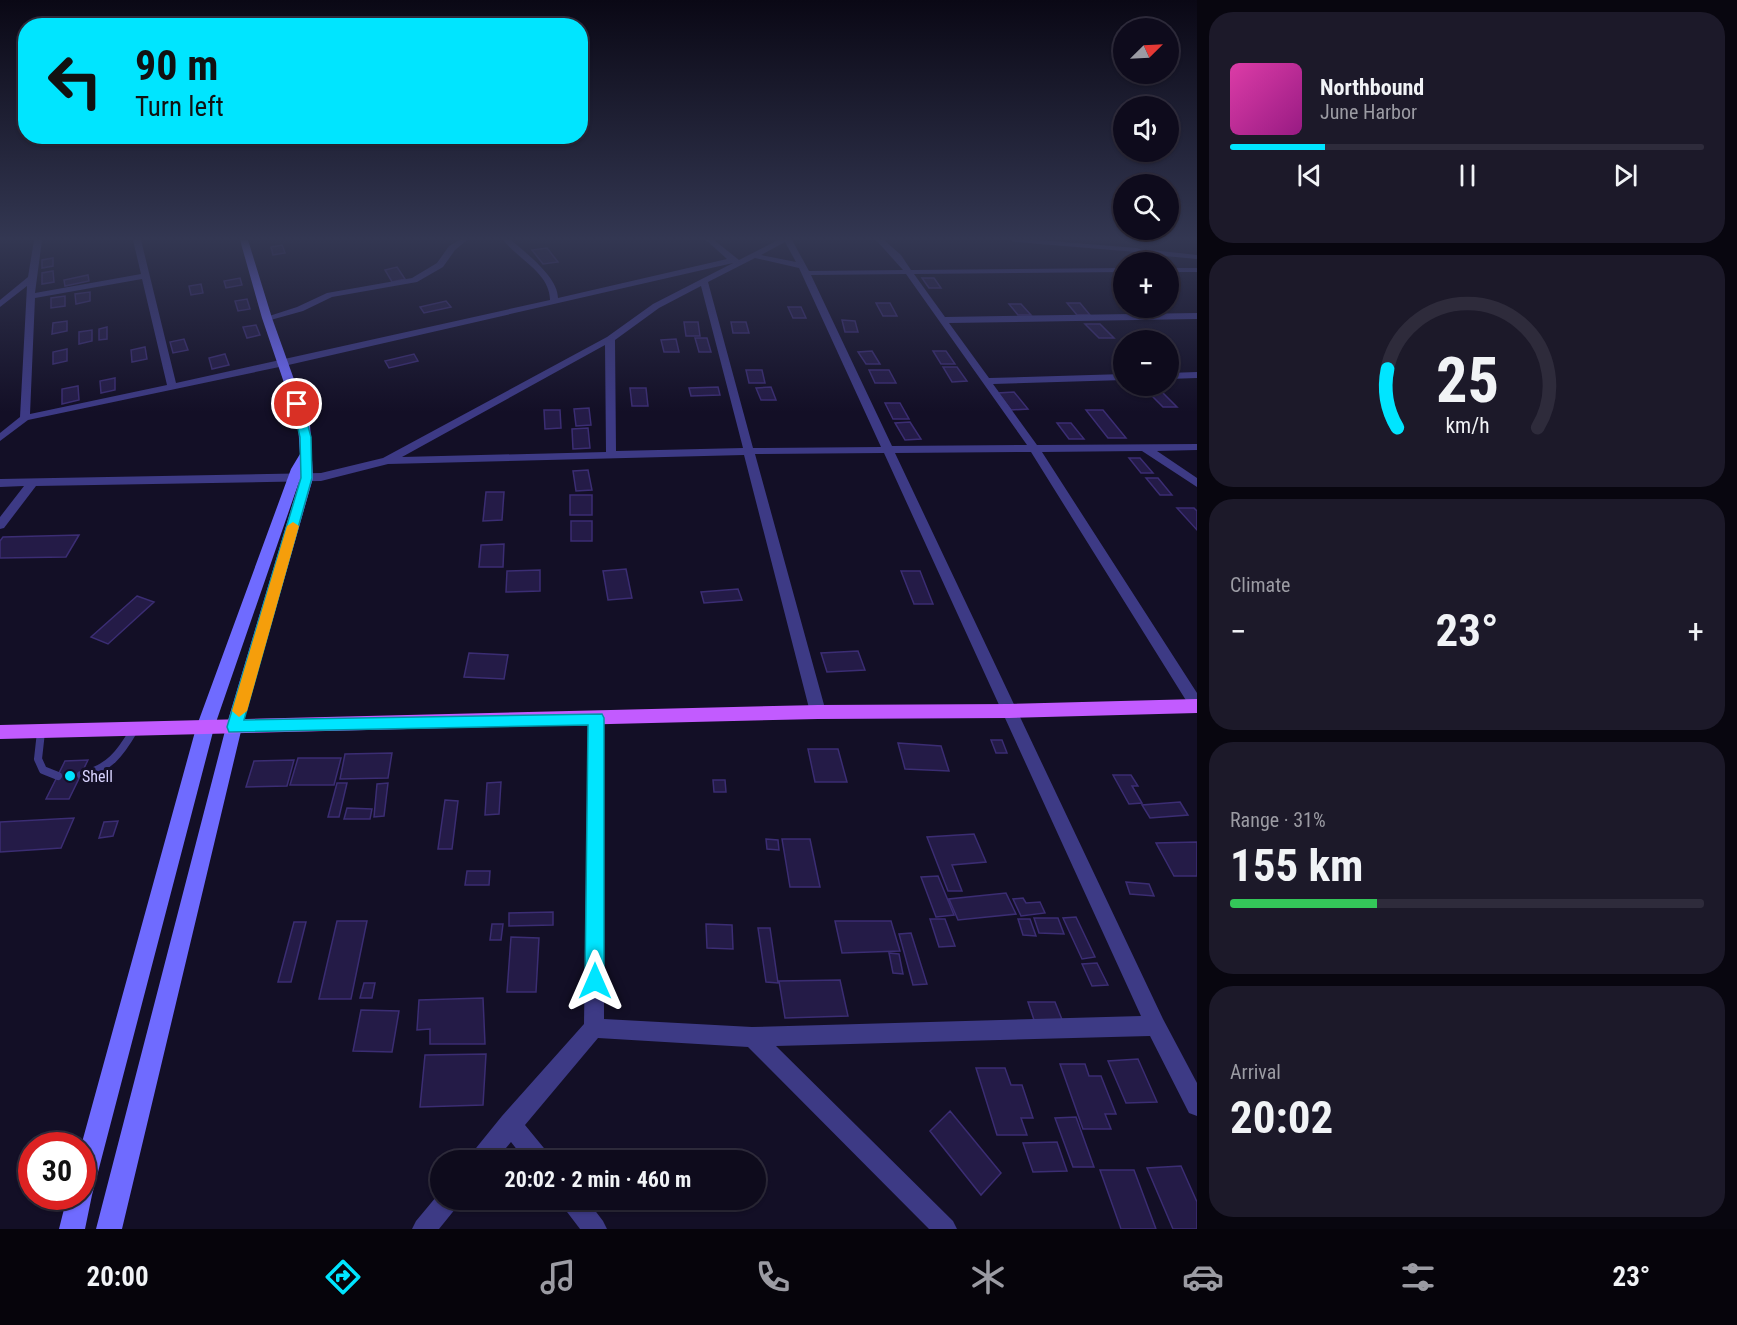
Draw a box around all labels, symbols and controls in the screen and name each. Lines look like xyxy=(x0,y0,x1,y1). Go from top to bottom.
north arrow xyxy=(1113,18,1179,84)
map controls xyxy=(1113,18,1179,396)
text: 90 m xyxy=(135,41,218,90)
icon: left xyxy=(36,42,114,120)
text: Northbound xyxy=(1320,75,1424,100)
text: Turn left xyxy=(135,91,224,123)
button: sound xyxy=(1113,96,1179,162)
text: June Harbor xyxy=(1320,100,1417,124)
icon: previous xyxy=(1293,159,1326,192)
icon: pause xyxy=(1451,159,1484,192)
icon: next xyxy=(1609,159,1642,192)
button: search xyxy=(1113,174,1179,240)
button: + xyxy=(1113,252,1179,318)
button: − xyxy=(1113,330,1179,396)
text: 25 xyxy=(1435,344,1499,417)
pin xyxy=(271,378,322,429)
icon: arrive xyxy=(280,387,313,420)
text: km/h xyxy=(1445,414,1489,439)
text: Climate xyxy=(1230,573,1290,597)
text: 23° xyxy=(1436,604,1499,657)
text: − xyxy=(1230,612,1247,651)
text: + xyxy=(1688,612,1704,651)
place label: Shell xyxy=(82,767,113,786)
marker: Shell xyxy=(63,769,77,783)
text: Range · 31% xyxy=(1230,808,1326,832)
text: 155 km xyxy=(1230,839,1363,892)
position arrow xyxy=(563,949,627,1013)
text: Arrival xyxy=(1230,1060,1281,1084)
text: 20:02 xyxy=(1230,1091,1333,1144)
speed limit sign: 30 xyxy=(18,1132,96,1210)
text: 20:02 · 2 min · 460 m xyxy=(505,1167,691,1192)
icon: directions xyxy=(322,1256,364,1298)
icon: music xyxy=(537,1256,579,1298)
icon: phone xyxy=(752,1256,794,1298)
icon: climate xyxy=(967,1256,1009,1298)
icon: car xyxy=(1182,1256,1224,1298)
icon: filters xyxy=(1397,1256,1439,1298)
text: 20:00 xyxy=(87,1261,149,1293)
text: 23° xyxy=(1613,1261,1650,1293)

